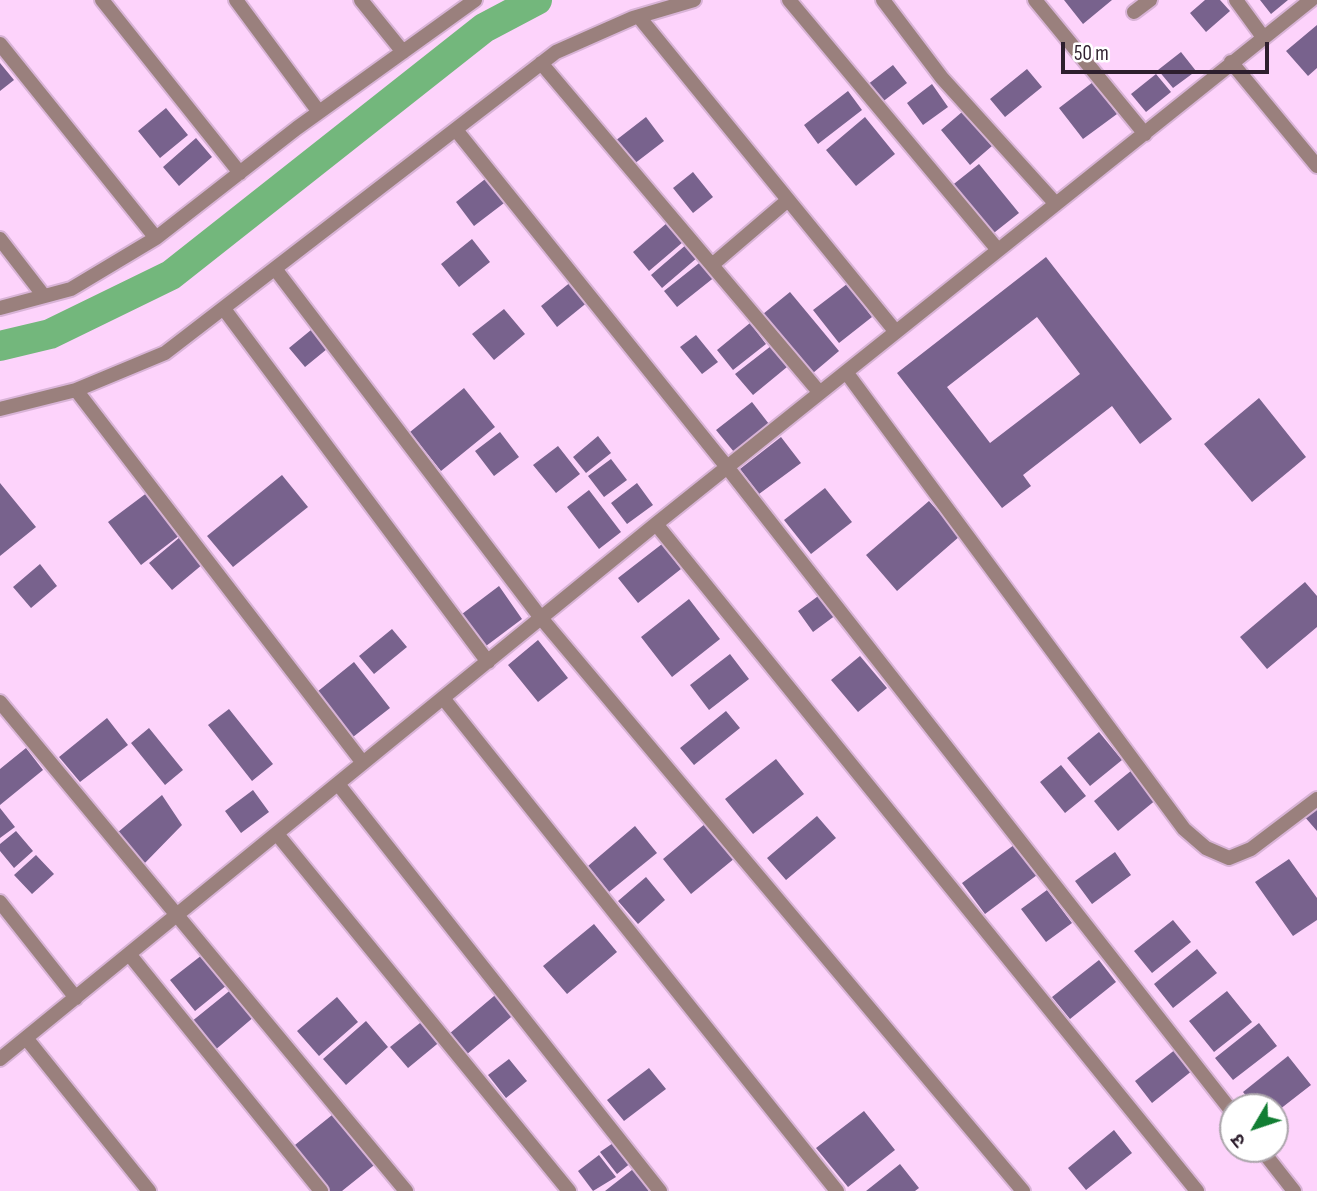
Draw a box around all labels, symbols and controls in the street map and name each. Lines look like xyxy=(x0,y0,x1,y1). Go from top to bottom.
scale bar xyxy=(1065,28,1273,72)
text: 50 m xyxy=(1074,41,1109,66)
north arrow xyxy=(1219,1093,1289,1163)
text: उ xyxy=(1226,1129,1251,1152)

